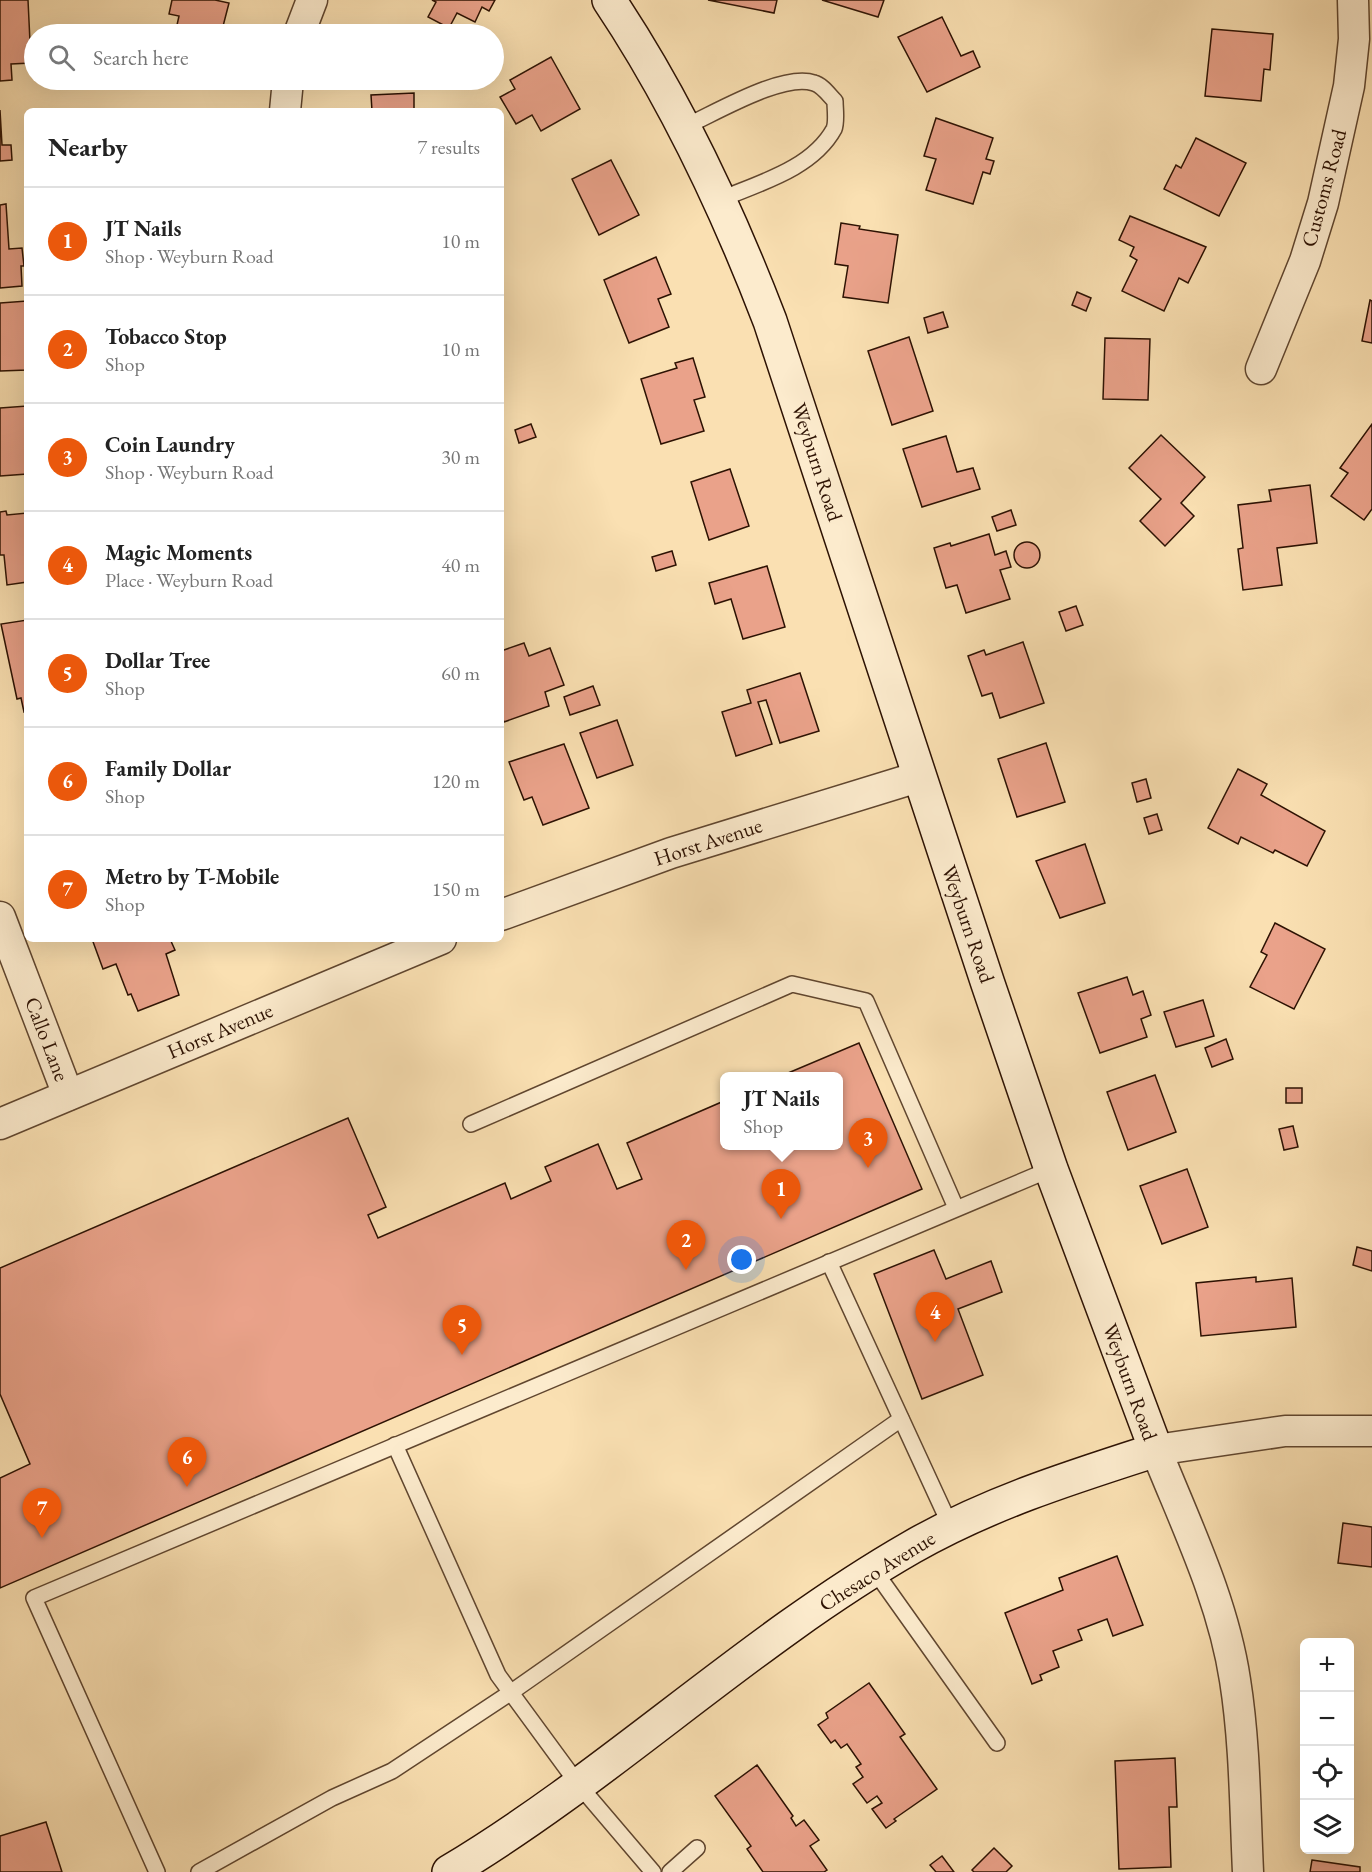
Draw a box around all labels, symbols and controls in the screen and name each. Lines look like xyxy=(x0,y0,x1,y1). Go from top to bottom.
search box xyxy=(24,24,504,90)
icon: search xyxy=(45,41,78,74)
text: Search here xyxy=(93,43,188,72)
street label: Customs Road xyxy=(1295,126,1352,250)
text: Nearby xyxy=(48,130,128,164)
text: 7 results xyxy=(417,134,480,160)
text: JT Nails xyxy=(105,214,181,243)
text: 1 xyxy=(62,228,73,254)
text: 10 m xyxy=(441,228,480,254)
text: Shop · Weyburn Road xyxy=(105,243,274,269)
text: Tobacco Stop xyxy=(105,322,227,351)
text: 2 xyxy=(62,336,73,362)
text: 10 m xyxy=(441,336,480,362)
text: Shop xyxy=(105,351,145,377)
street label: Weyburn Road xyxy=(786,399,849,525)
text: Coin Laundry xyxy=(105,430,235,459)
text: 3 xyxy=(62,444,73,470)
text: 30 m xyxy=(441,444,480,470)
text: Shop · Weyburn Road xyxy=(105,459,274,485)
text: Magic Moments xyxy=(105,538,252,567)
text: 4 xyxy=(62,552,73,578)
text: 40 m xyxy=(441,552,480,578)
text: Place · Weyburn Road xyxy=(105,567,273,593)
text: Dollar Tree xyxy=(105,646,210,675)
text: 5 xyxy=(62,660,73,686)
text: 60 m xyxy=(441,660,480,686)
text: Shop xyxy=(105,675,145,701)
text: Family Dollar xyxy=(105,754,231,783)
text: 6 xyxy=(62,768,73,794)
text: 120 m xyxy=(432,768,480,794)
text: Shop xyxy=(105,783,145,809)
street label: Horst Avenue xyxy=(650,811,765,872)
street label: Weyburn Road xyxy=(936,861,1001,987)
text: Metro by T-Mobile xyxy=(105,862,279,891)
text: 7 xyxy=(62,876,73,902)
text: 150 m xyxy=(432,876,480,902)
text: Shop xyxy=(105,891,145,917)
street label: Callo Lane xyxy=(19,993,76,1085)
street label: Horst Avenue xyxy=(163,996,277,1065)
popup xyxy=(720,1072,843,1150)
text: JT Nails xyxy=(743,1084,820,1113)
text: Shop xyxy=(743,1113,783,1139)
pin: 3 xyxy=(848,1118,888,1168)
pin: 1 xyxy=(762,1170,800,1219)
pin: 2 xyxy=(666,1220,706,1270)
your location xyxy=(727,1245,756,1274)
pin: 4 xyxy=(916,1292,954,1342)
pin: 5 xyxy=(442,1306,482,1355)
street label: Weyburn Road xyxy=(1097,1320,1164,1444)
pin: 6 xyxy=(168,1438,207,1487)
pin: 7 xyxy=(22,1488,62,1538)
street label: Chesaco Avenue xyxy=(814,1524,940,1617)
map controls xyxy=(1300,1638,1354,1854)
button: + xyxy=(1300,1638,1354,1692)
button: − xyxy=(1300,1692,1354,1746)
button: locate xyxy=(1300,1746,1354,1800)
button: layers xyxy=(1300,1800,1354,1854)

